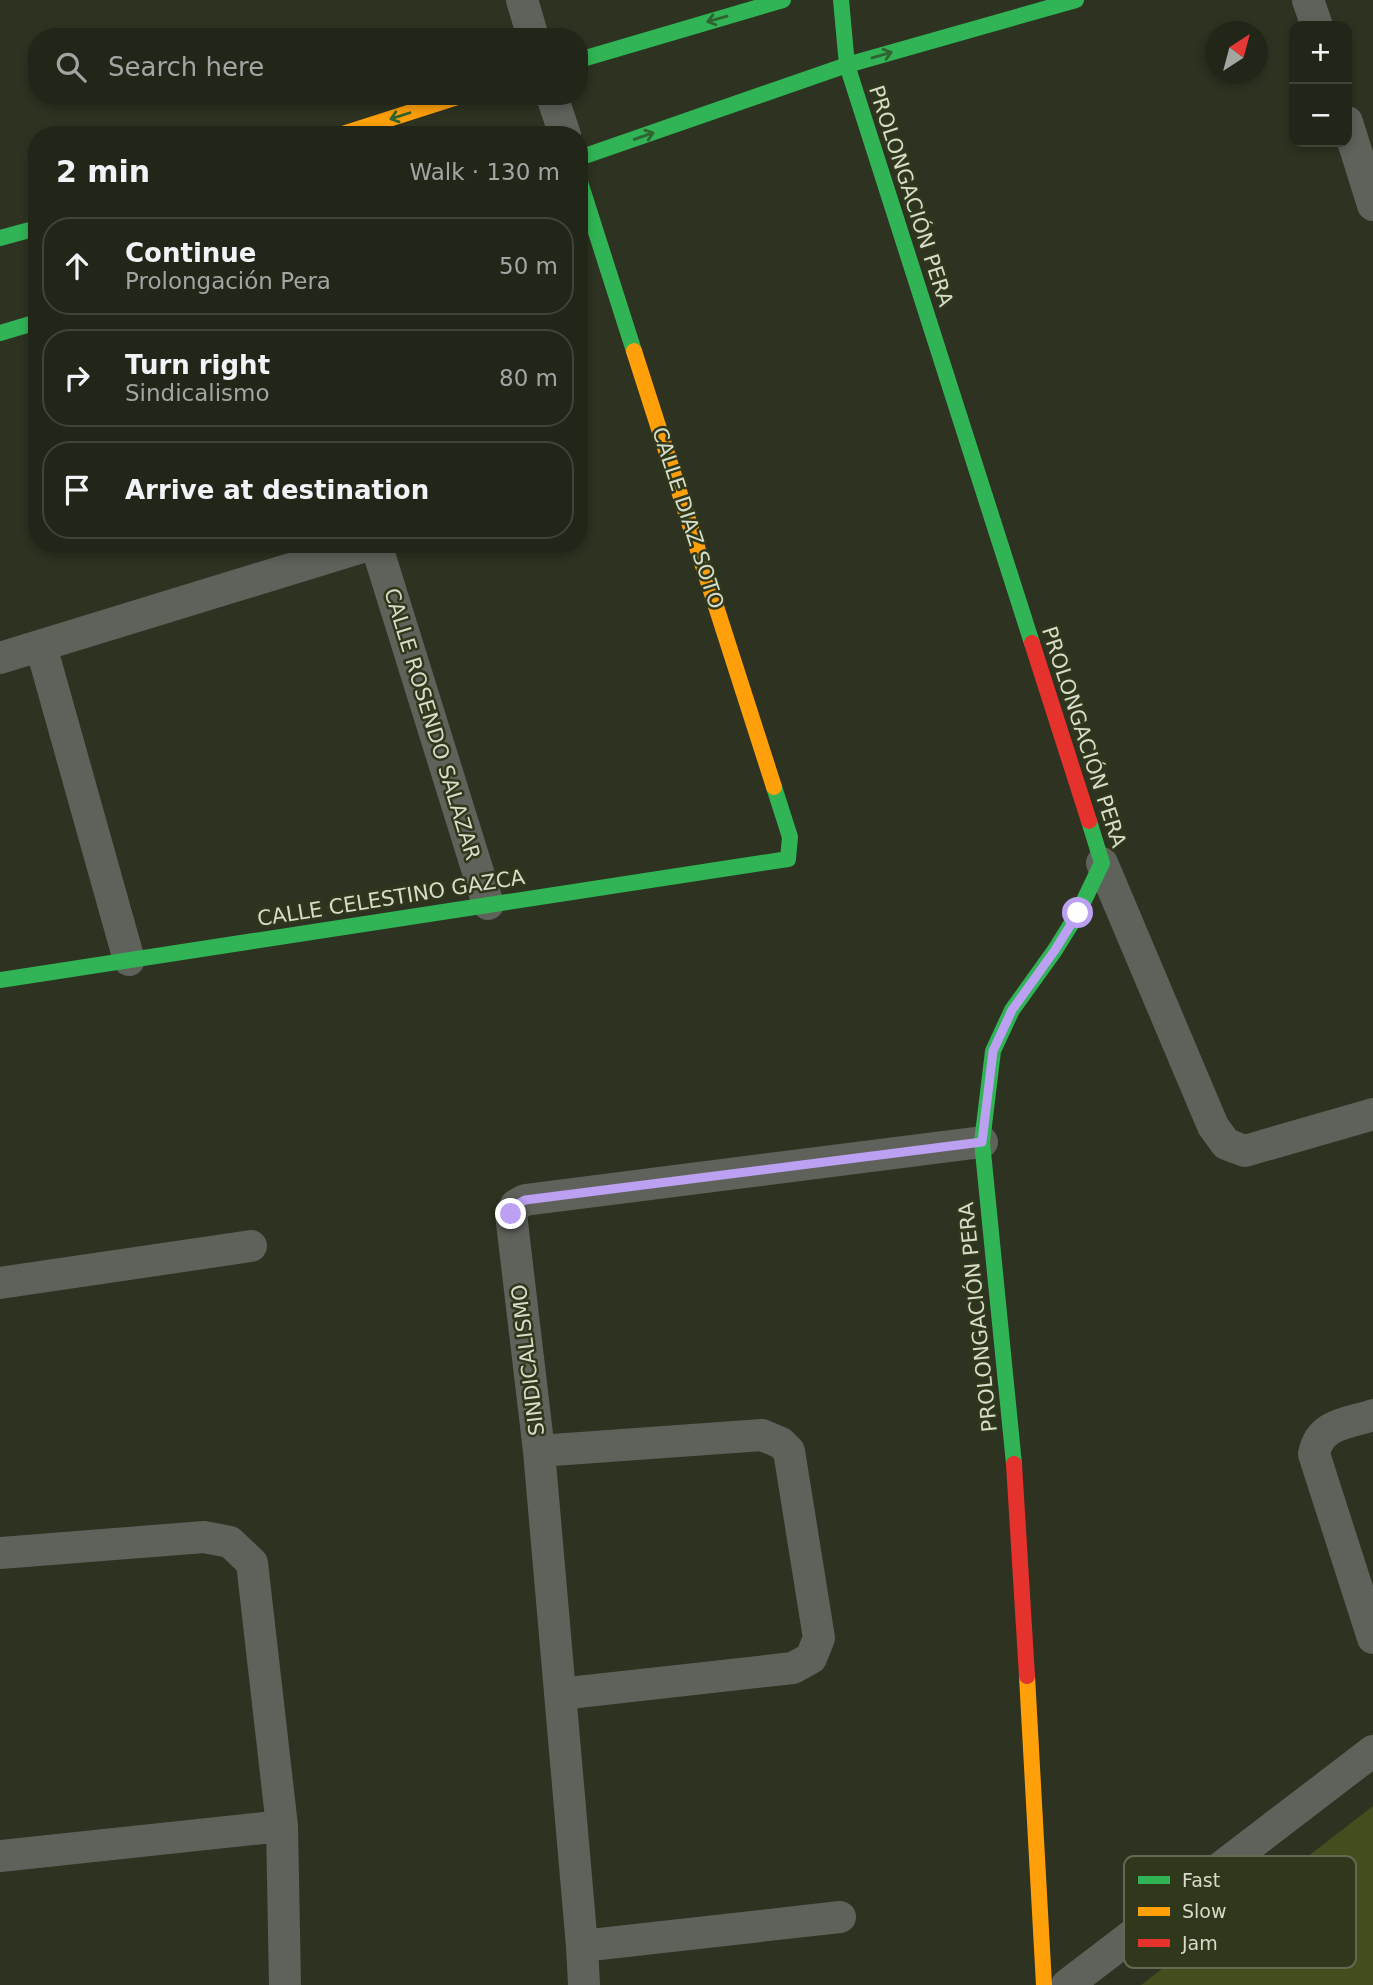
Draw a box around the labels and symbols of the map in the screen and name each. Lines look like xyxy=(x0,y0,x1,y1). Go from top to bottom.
one-way arrow xyxy=(706,14,728,27)
north arrow xyxy=(1205,21,1268,84)
one-way arrow xyxy=(871,48,893,61)
street label: PROLONGACIÓN PERA xyxy=(864,82,959,310)
one-way arrow xyxy=(389,110,411,123)
one-way arrow xyxy=(632,129,654,141)
street label: CALLE DIAZ SOTO xyxy=(647,424,729,612)
street label: CALLE ROSENDO SALAZAR xyxy=(379,585,485,863)
street label: PROLONGACIÓN PERA xyxy=(1037,623,1132,851)
street label: CALLE CELESTINO GAZCA xyxy=(255,865,527,931)
route start xyxy=(1062,897,1093,928)
route end xyxy=(495,1198,526,1229)
street label: PROLONGACIÓN PERA xyxy=(953,1200,1002,1433)
street label: SINDICALISMO xyxy=(507,1283,549,1437)
legend xyxy=(1124,1856,1356,1968)
text: Fast xyxy=(1182,1869,1220,1891)
text: Slow xyxy=(1182,1900,1227,1922)
text: Jam xyxy=(1181,1932,1218,1954)

